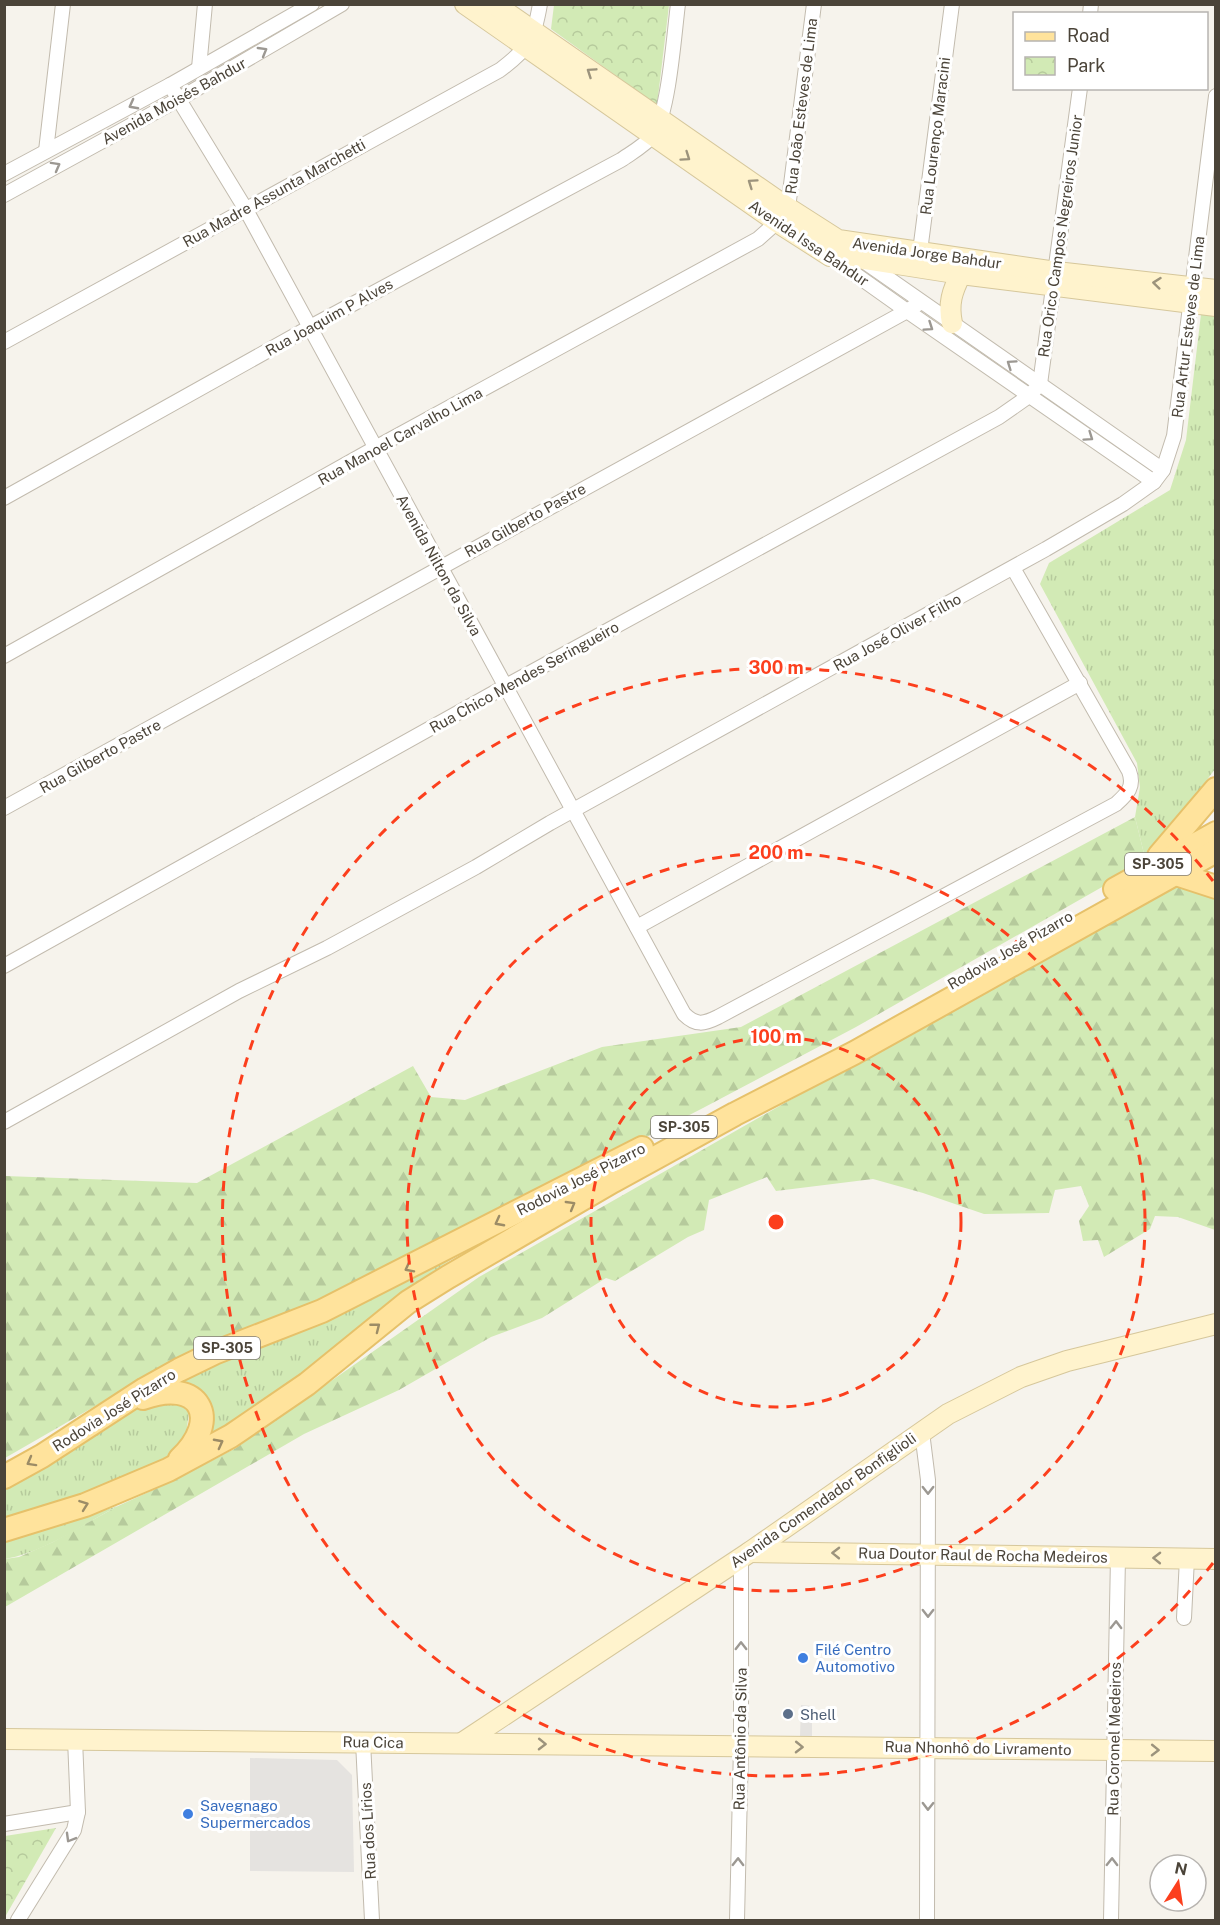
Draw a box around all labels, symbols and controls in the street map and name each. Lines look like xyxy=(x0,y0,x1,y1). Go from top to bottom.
legend xyxy=(1013,12,1208,90)
street label: Rua João Esteves de Lima xyxy=(782,17,820,195)
text: Road xyxy=(1067,25,1110,46)
one-way arrow xyxy=(256,46,267,58)
street label: Avenida Moisés Bahdur xyxy=(99,54,249,148)
text: Park xyxy=(1067,55,1105,76)
street label: Rua Lourenço Maracini xyxy=(917,56,953,216)
one-way arrow xyxy=(587,68,598,79)
one-way arrow xyxy=(128,98,139,109)
street label: Rua Orico Campos Negreiros Junior xyxy=(1035,113,1085,359)
street label: Rua Madre Assunta Marchetti xyxy=(180,136,368,250)
one-way arrow xyxy=(679,150,690,161)
one-way arrow xyxy=(50,162,60,174)
one-way arrow xyxy=(747,179,758,190)
street label: Avenida Issa Bahdur xyxy=(746,197,872,290)
street label: Avenida Jorge Bahdur xyxy=(851,234,1003,272)
street label: Rua Artur Esteves de Lima xyxy=(1168,235,1208,419)
street label: Rua Joaquim P Alves xyxy=(262,275,396,359)
one-way arrow xyxy=(1153,277,1162,290)
one-way arrow xyxy=(922,320,933,331)
one-way arrow xyxy=(1007,360,1018,371)
street label: Rua Manoel Carvalho Lima xyxy=(315,384,485,488)
one-way arrow xyxy=(1083,430,1094,441)
street label: Rua Gilberto Pastre xyxy=(461,480,589,560)
street label: Avenida Nilton da Silva xyxy=(393,491,485,639)
street label: Rua José Oliver Filho xyxy=(830,590,964,674)
street label: Rua Chico Mendes Seringueiro xyxy=(426,618,622,736)
text: 300 m xyxy=(748,657,804,678)
street label: Rua Gilberto Pastre xyxy=(36,716,164,796)
text: 200 m xyxy=(749,842,803,863)
road number: SP-305 xyxy=(1125,853,1191,875)
street label: Rodovia José Pizarro xyxy=(944,907,1076,993)
text: 100 m xyxy=(750,1026,802,1047)
road number: SP-305 xyxy=(651,1116,717,1138)
street label: Rodovia José Pizarro xyxy=(514,1139,648,1219)
one-way arrow xyxy=(565,1201,575,1213)
centre of rings xyxy=(766,1212,786,1232)
one-way arrow xyxy=(495,1215,505,1226)
one-way arrow xyxy=(404,1261,415,1272)
one-way arrow xyxy=(370,1324,381,1335)
road number: SP-305 xyxy=(194,1337,260,1359)
street label: Rodovia José Pizarro xyxy=(49,1365,179,1455)
street label: Avenida Comendador Bonfiglioli xyxy=(727,1429,919,1571)
one-way arrow xyxy=(213,1439,224,1450)
one-way arrow xyxy=(27,1455,37,1466)
one-way arrow xyxy=(922,1485,934,1494)
one-way arrow xyxy=(78,1500,89,1513)
street label: Rua Doutor Raul de Rocha Medeiros xyxy=(858,1544,1108,1566)
one-way arrow xyxy=(832,1547,841,1559)
one-way arrow xyxy=(1153,1552,1162,1564)
one-way arrow xyxy=(922,1609,934,1618)
one-way arrow xyxy=(1110,1621,1122,1630)
place label: Filé Centro Automotivo xyxy=(815,1641,895,1675)
one-way arrow xyxy=(735,1642,747,1651)
marker: Filé Centro Automotivo xyxy=(796,1651,810,1665)
street label: Rua Coronel Medeiros xyxy=(1104,1662,1124,1816)
street label: Rua Antônio da Silva xyxy=(730,1668,750,1810)
place label: Shell xyxy=(800,1706,836,1723)
marker: Shell xyxy=(781,1707,795,1721)
street label: Rua Cica xyxy=(342,1733,404,1751)
one-way arrow xyxy=(538,1737,547,1750)
street label: Rua Nhonhô do Livramento xyxy=(884,1738,1072,1758)
one-way arrow xyxy=(795,1740,804,1753)
one-way arrow xyxy=(1151,1744,1160,1756)
street label: Rua dos Lírios xyxy=(357,1782,379,1880)
place label: Savegnago Supermercados xyxy=(200,1797,311,1831)
one-way arrow xyxy=(922,1802,934,1811)
marker: Savegnago Supermercados xyxy=(181,1807,195,1821)
one-way arrow xyxy=(65,1832,77,1842)
north arrow xyxy=(1148,1853,1208,1913)
one-way arrow xyxy=(732,1858,744,1867)
one-way arrow xyxy=(1106,1858,1118,1867)
text: N xyxy=(1173,1858,1189,1879)

